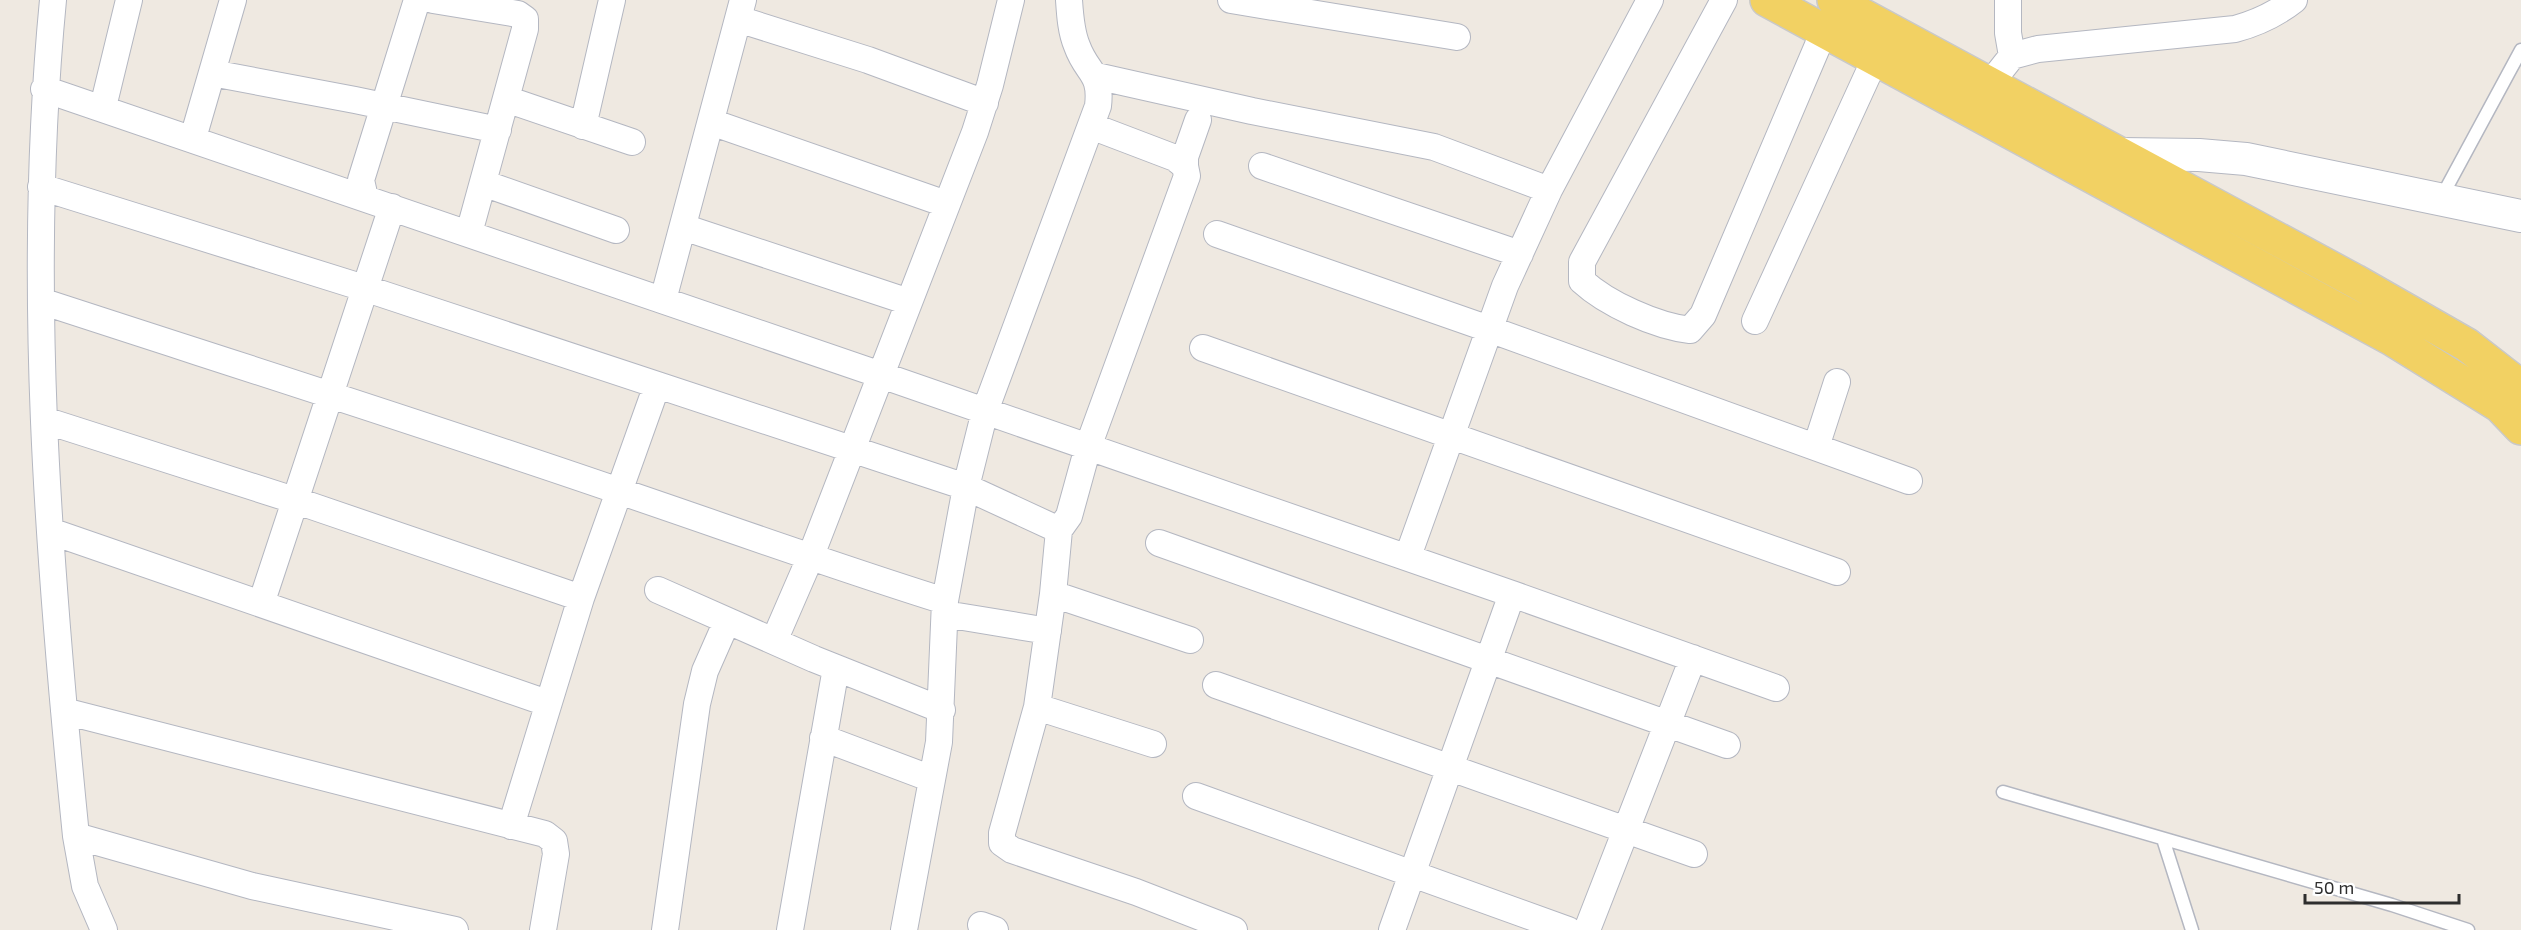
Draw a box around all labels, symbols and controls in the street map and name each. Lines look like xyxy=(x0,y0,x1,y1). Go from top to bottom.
scale bar xyxy=(2305,867,2460,905)
text: 50 m xyxy=(2314,876,2354,898)

